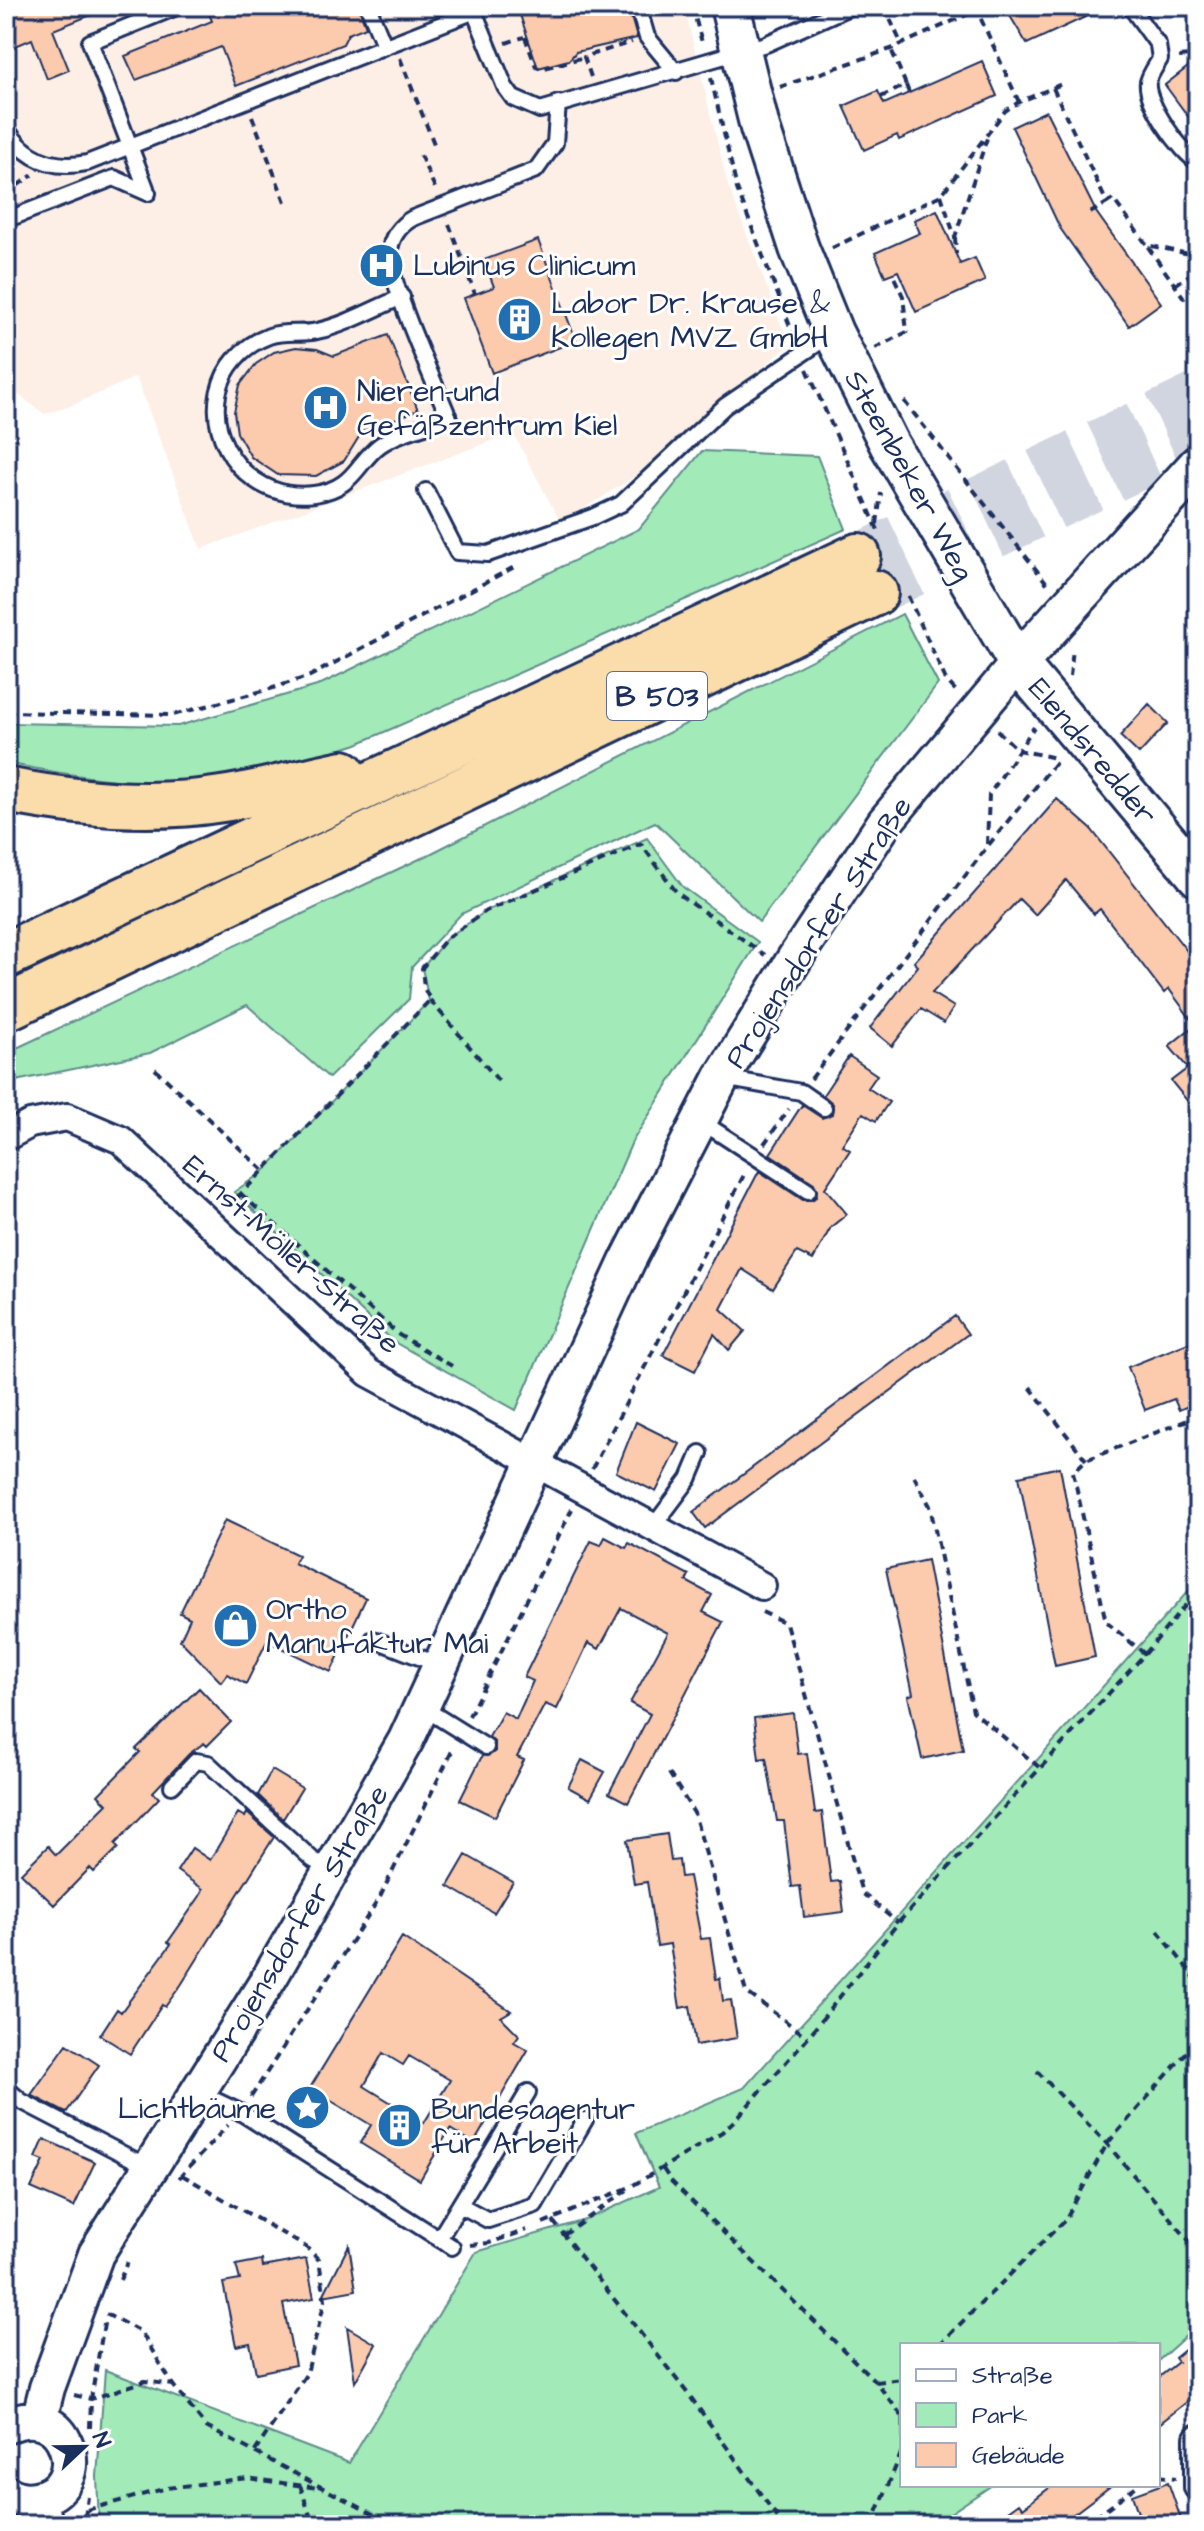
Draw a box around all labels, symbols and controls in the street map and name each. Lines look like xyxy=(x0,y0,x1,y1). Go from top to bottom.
hospital icon: Lubinus Clinicum xyxy=(358,241,406,289)
place label: Lubinus Clinicum xyxy=(413,245,636,287)
place label: Labor Dr. Krause & Kollegen MVZ GmbH xyxy=(551,283,831,360)
building icon: Labor Dr. Krause & Kollegen MVZ GmbH xyxy=(496,296,544,344)
street label: Steenbeker Weg xyxy=(833,363,984,589)
place label: Nieren-und Gefäßzentrum Kiel xyxy=(357,371,617,447)
hospital icon: Nieren-und Gefäßzentrum Kiel xyxy=(302,384,350,432)
street label: Elendsredder xyxy=(1018,669,1166,834)
road number: B 503 xyxy=(607,672,707,720)
street label: Projensdorfer Straße xyxy=(715,788,923,1077)
street label: Ernst-Möller-Straße xyxy=(173,1146,409,1364)
place label: Ortho Manufaktur Mai xyxy=(266,1589,489,1665)
shop icon: Ortho Manufaktur Mai xyxy=(211,1602,259,1650)
street label: Projensdorfer Straße xyxy=(200,1777,399,2070)
place icon: Lichtbäume xyxy=(283,2084,331,2132)
place label: Lichtbäume xyxy=(118,2088,276,2130)
place label: Bundesagentur für Arbeit xyxy=(431,2089,635,2165)
building icon: Bundesagentur für Arbeit xyxy=(376,2102,424,2150)
legend xyxy=(900,2343,1160,2487)
text: Straße xyxy=(972,2359,1053,2393)
text: Park xyxy=(972,2399,1028,2433)
north arrow xyxy=(44,2407,124,2487)
text: N xyxy=(84,2428,118,2452)
text: Gebäude xyxy=(972,2439,1065,2473)

